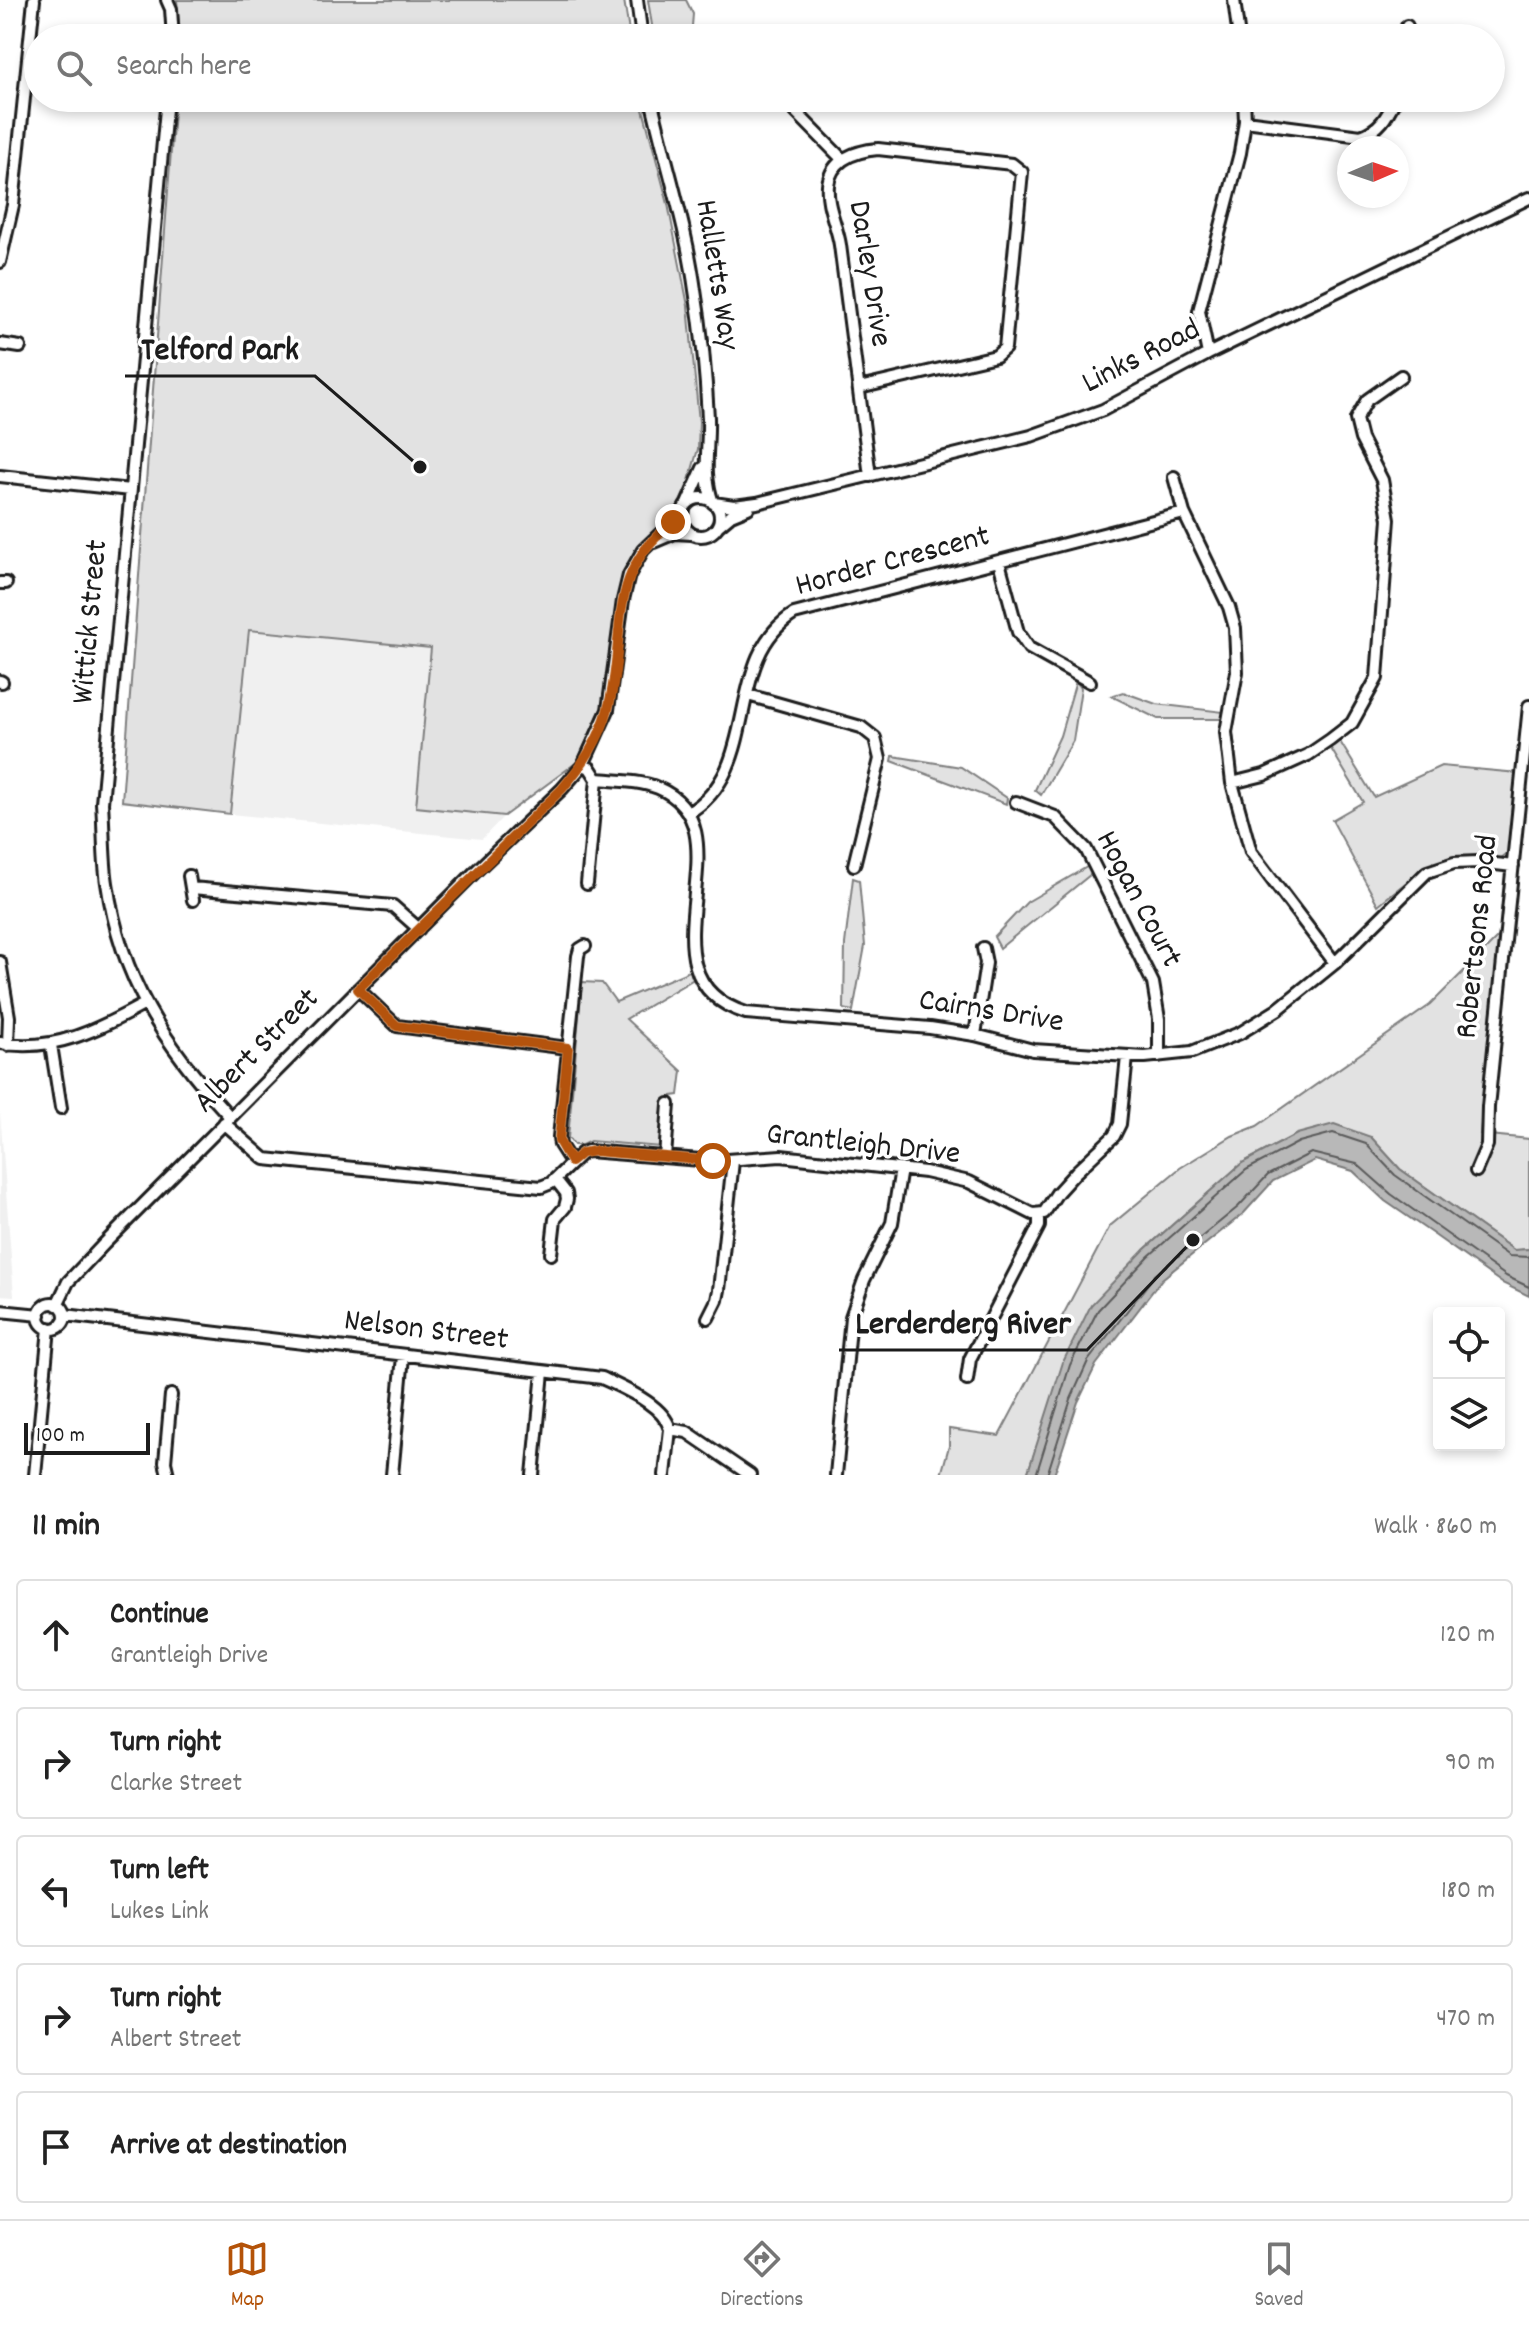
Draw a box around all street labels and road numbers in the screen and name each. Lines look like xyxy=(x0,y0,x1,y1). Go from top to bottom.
street label: Halletts Way xyxy=(680,197,750,354)
street label: Darley Drive xyxy=(834,198,902,350)
street label: Links Road xyxy=(1075,309,1209,407)
street label: Horder Crescent xyxy=(791,515,996,611)
street label: Wittick Street xyxy=(62,538,122,706)
street label: Hogan Court xyxy=(1082,823,1192,977)
street label: Robertsons Road xyxy=(1445,833,1513,1041)
street label: Albert Street xyxy=(185,978,332,1125)
street label: Cairns Drive xyxy=(915,979,1067,1047)
street label: Grantleigh Drive xyxy=(764,1113,962,1179)
street label: Nelson Street xyxy=(341,1299,511,1365)

